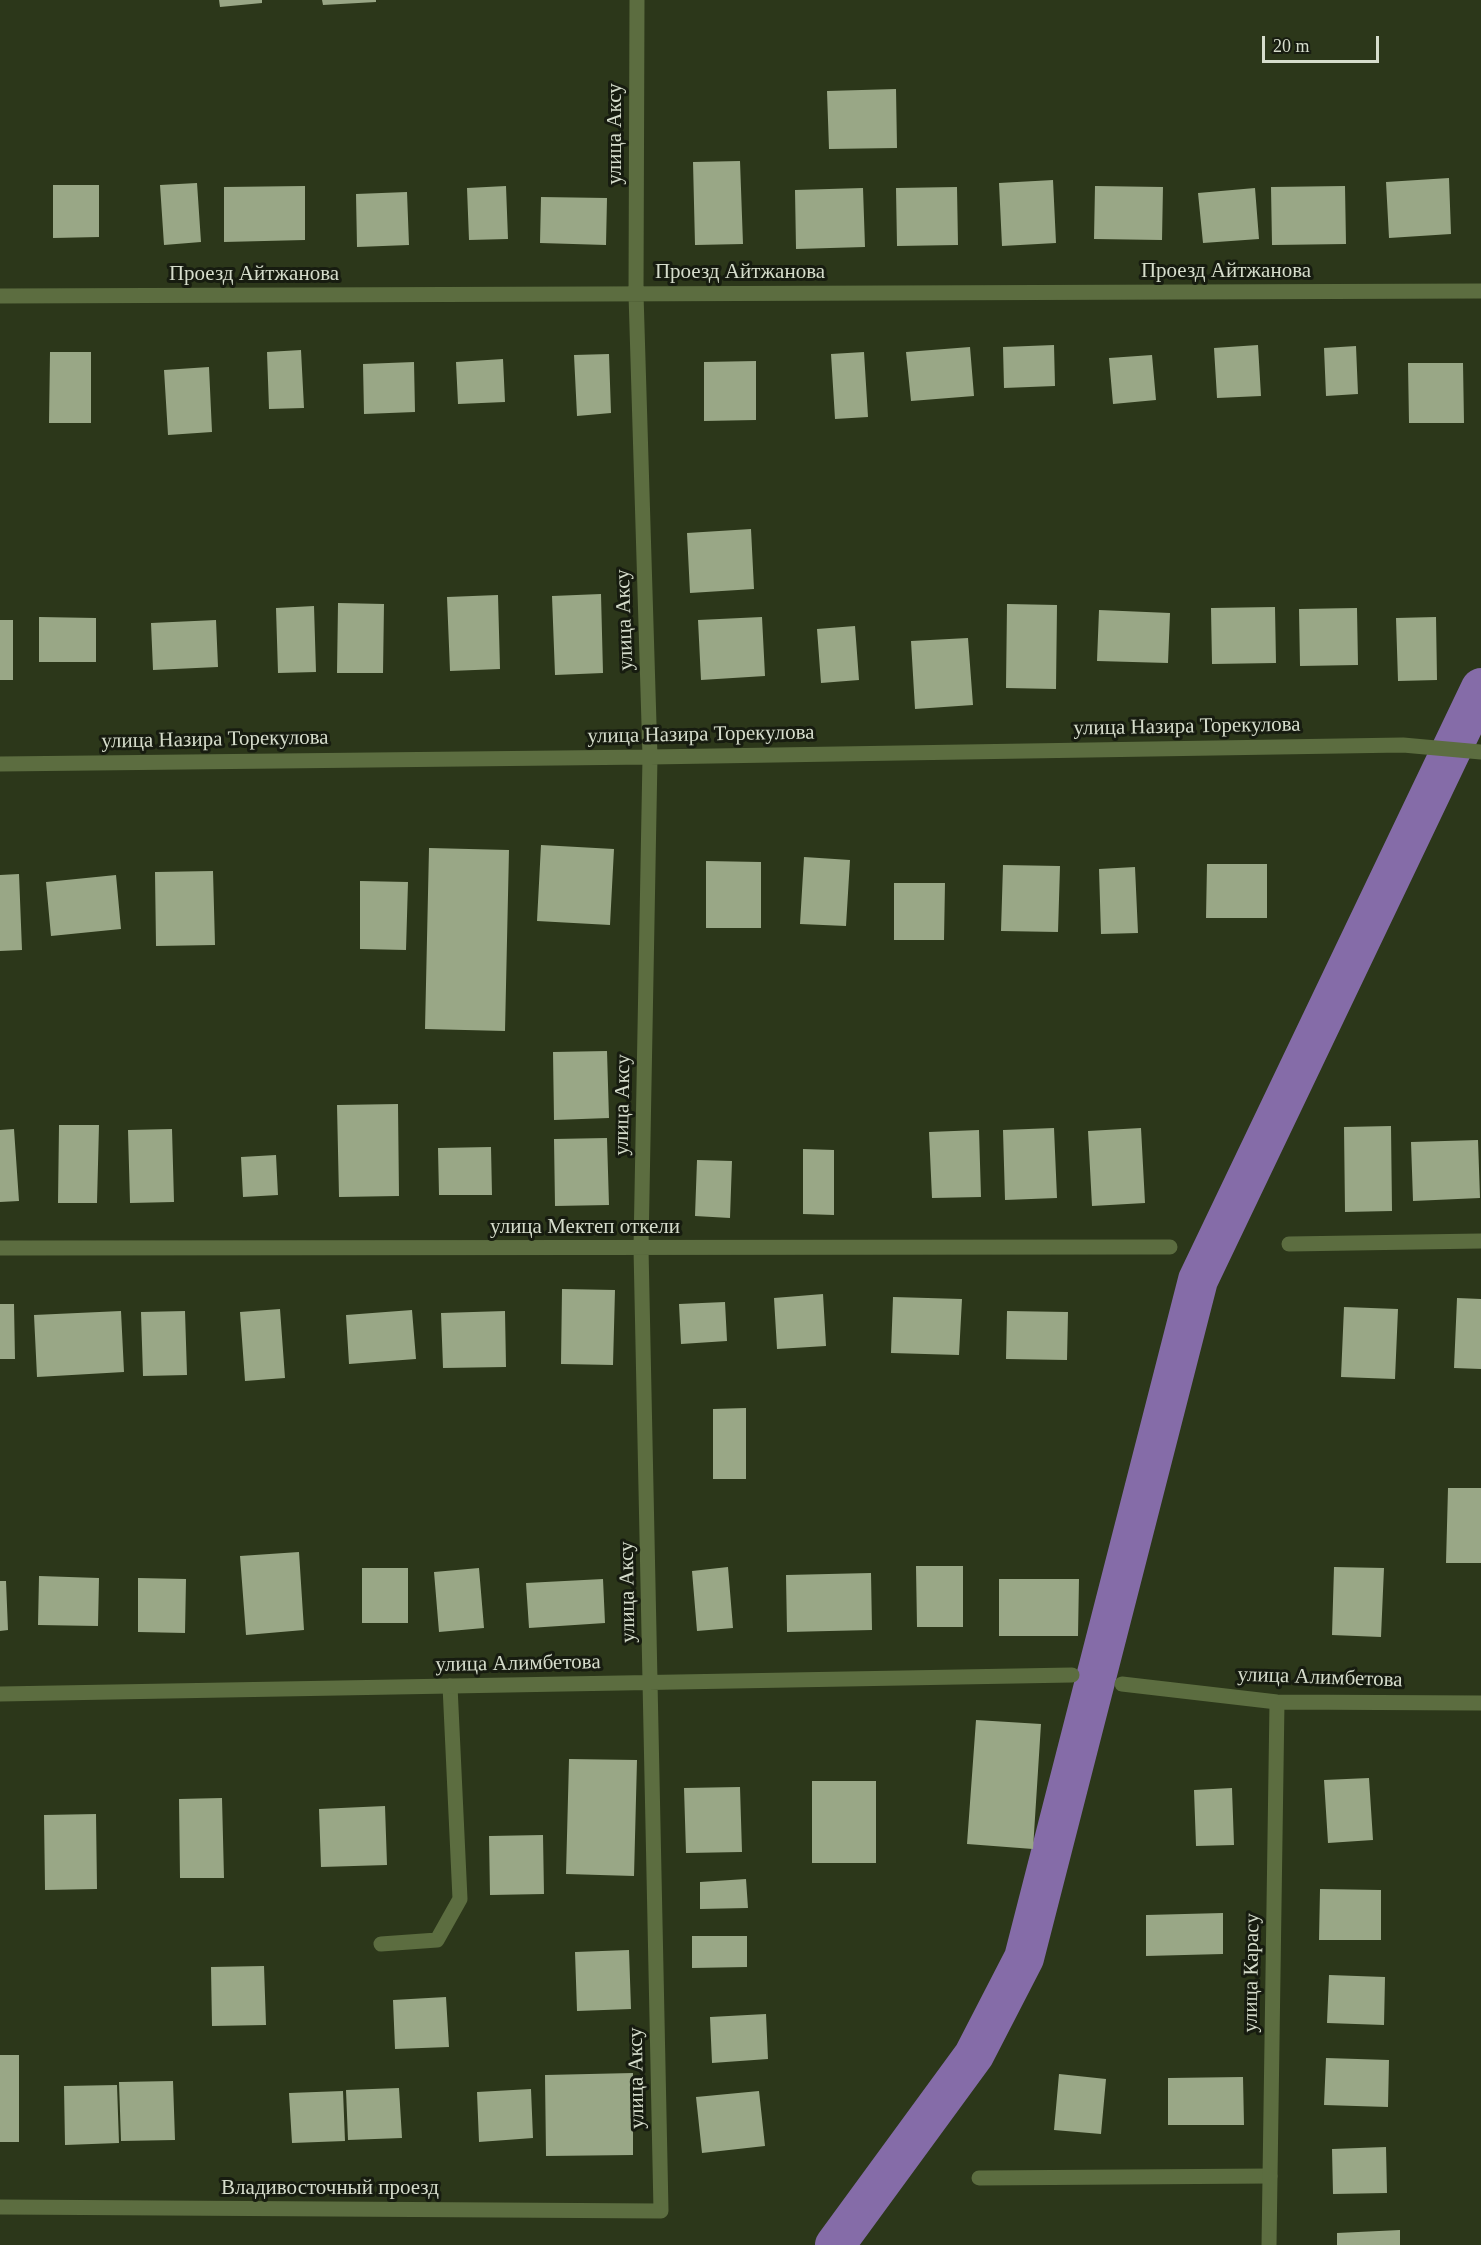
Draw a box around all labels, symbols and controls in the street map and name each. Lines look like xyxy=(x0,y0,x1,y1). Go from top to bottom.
scale bar xyxy=(1265,24,1382,62)
text: 20 m xyxy=(1273,36,1310,56)
street label: улица Аксу xyxy=(602,83,628,185)
street label: Проезд Айтжанова xyxy=(1141,258,1311,284)
street label: Проезд Айтжанова xyxy=(655,259,825,285)
street label: Проезд Айтжанова xyxy=(169,261,339,287)
street label: улица Аксу xyxy=(611,569,639,671)
street label: улица Назира Торекулова xyxy=(1073,712,1301,742)
street label: улица Назира Торекулова xyxy=(587,720,815,750)
street label: улица Назира Торекулова xyxy=(101,725,329,755)
street label: улица Аксу xyxy=(610,1054,636,1156)
street label: улица Мектеп откели xyxy=(490,1214,680,1240)
street label: улица Аксу xyxy=(615,1541,641,1643)
street label: улица Алимбетова xyxy=(435,1650,601,1678)
street label: улица Алимбетова xyxy=(1237,1663,1403,1693)
street label: улица Карасу xyxy=(1238,1913,1266,2033)
street label: улица Аксу xyxy=(624,2027,650,2129)
street label: Владивосточный проезд xyxy=(221,2175,439,2201)

